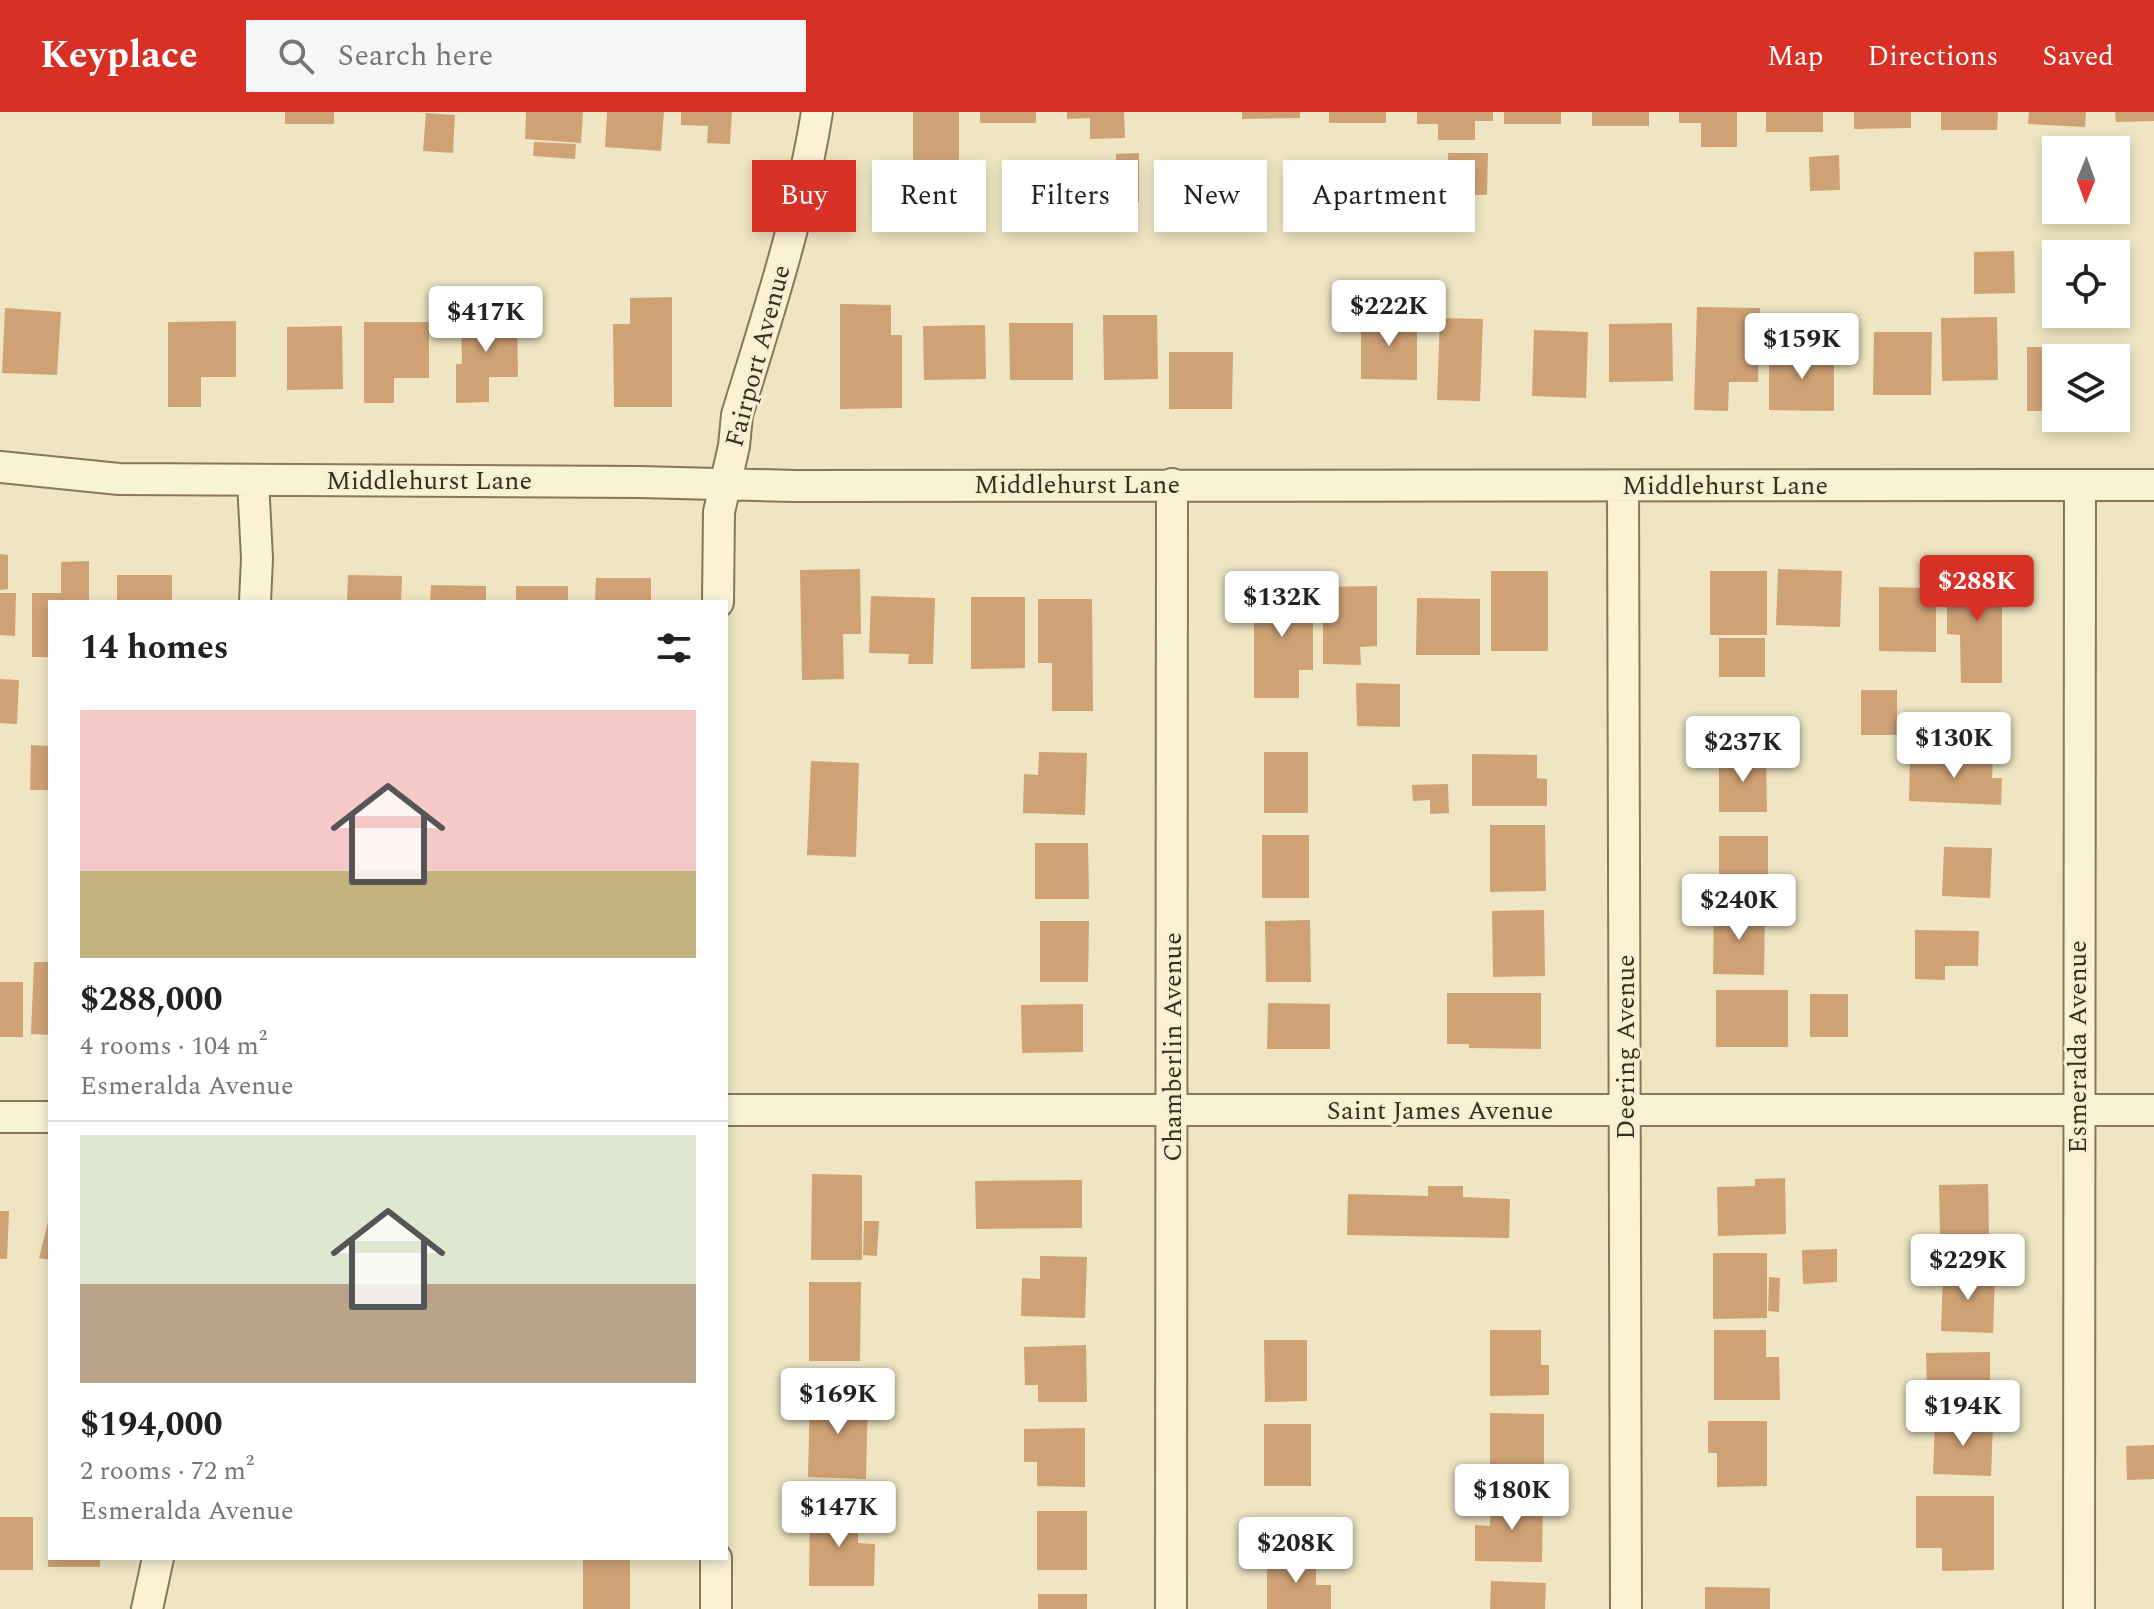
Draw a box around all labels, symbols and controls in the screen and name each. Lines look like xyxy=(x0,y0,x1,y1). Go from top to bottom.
search box xyxy=(246,20,806,92)
text: Keyplace xyxy=(40,27,198,85)
text: Search here xyxy=(338,33,493,79)
icon: search xyxy=(274,34,318,78)
text: Map xyxy=(1767,35,1824,78)
text: Directions xyxy=(1868,35,1998,78)
text: Saved xyxy=(2042,35,2114,78)
north arrow xyxy=(2042,136,2130,224)
map controls xyxy=(2042,136,2130,432)
chip: Buy xyxy=(752,160,856,232)
chip: Rent xyxy=(872,160,986,232)
chip: Filters xyxy=(1002,160,1138,232)
chip: New xyxy=(1154,160,1267,232)
chip: Apartment xyxy=(1283,160,1475,232)
button: locate xyxy=(2042,240,2130,328)
street label: Fairport Avenue xyxy=(714,260,802,452)
pin: $222K xyxy=(1333,280,1445,348)
pin: $417K xyxy=(430,286,542,354)
text: $222K xyxy=(1350,286,1428,326)
text: $417K xyxy=(447,292,525,332)
pin: $159K xyxy=(1746,313,1858,381)
text: $159K xyxy=(1763,319,1841,359)
button: layers xyxy=(2042,344,2130,432)
street label: Middlehurst Lane xyxy=(326,461,532,501)
street label: Middlehurst Lane xyxy=(974,465,1180,505)
street label: Middlehurst Lane xyxy=(1622,466,1828,506)
pin: $288K xyxy=(1921,555,2033,623)
text: $288K xyxy=(1938,561,2016,601)
pin: $132K xyxy=(1226,571,1338,639)
text: $132K xyxy=(1243,577,1321,617)
text: 14 homes xyxy=(80,622,229,674)
icon: filters xyxy=(652,626,696,670)
pin: $130K xyxy=(1898,712,2010,780)
pin: $237K xyxy=(1687,716,1799,784)
text: $130K xyxy=(1915,718,1993,758)
text: $237K xyxy=(1704,722,1782,762)
icon: home xyxy=(316,762,460,906)
pin: $240K xyxy=(1683,874,1795,942)
text: $240K xyxy=(1700,880,1778,920)
street label: Chamberlin Avenue xyxy=(1153,932,1193,1162)
street label: Esmeralda Avenue xyxy=(2058,940,2098,1154)
street label: Deering Avenue xyxy=(1606,954,1646,1140)
text: $288,000 xyxy=(80,974,223,1026)
text: 4 rooms · 104 m² xyxy=(80,1026,267,1066)
text: Esmeralda Avenue xyxy=(80,1066,294,1106)
street label: Saint James Avenue xyxy=(1327,1091,1553,1131)
icon: home xyxy=(316,1187,460,1331)
pin: $229K xyxy=(1912,1234,2024,1302)
text: $229K xyxy=(1929,1240,2007,1280)
pin: $169K xyxy=(782,1368,894,1436)
text: $169K xyxy=(799,1374,877,1414)
pin: $194K xyxy=(1907,1380,2019,1448)
text: $194K xyxy=(1924,1386,2002,1426)
text: $194,000 xyxy=(80,1399,223,1451)
text: 2 rooms · 72 m² xyxy=(80,1451,254,1491)
pin: $180K xyxy=(1456,1464,1568,1532)
text: $180K xyxy=(1473,1470,1551,1510)
pin: $147K xyxy=(783,1481,895,1549)
text: $147K xyxy=(800,1487,878,1527)
text: Esmeralda Avenue xyxy=(80,1491,294,1531)
pin: $208K xyxy=(1240,1517,1352,1585)
text: $208K xyxy=(1257,1523,1335,1563)

